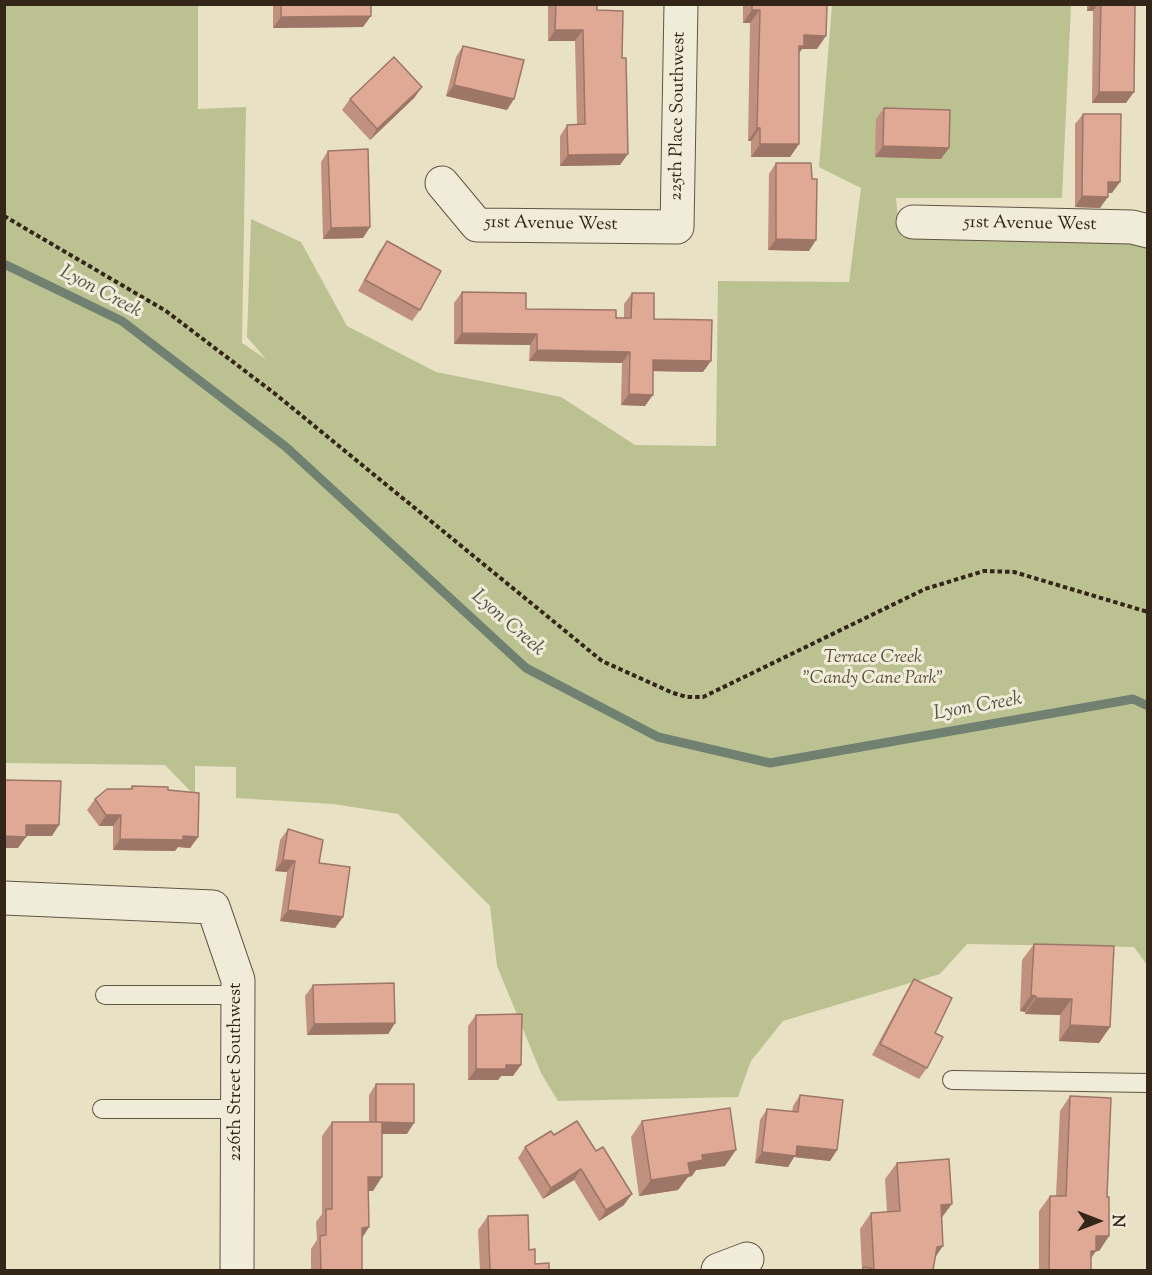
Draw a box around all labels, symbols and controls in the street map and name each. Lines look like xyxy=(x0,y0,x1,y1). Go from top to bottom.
street label: 225th Place Southwest xyxy=(667,31,691,201)
street label: 51st Avenue West xyxy=(484,213,618,237)
street label: 51st Avenue West xyxy=(963,213,1097,237)
water label: Lyon Creek xyxy=(55,261,145,325)
water label: Lyon Creek xyxy=(465,586,549,662)
park label: Terrace Creek "Candy Cane Park" xyxy=(803,648,943,690)
water label: Lyon Creek xyxy=(932,688,1024,728)
street label: 226th Street Southwest xyxy=(226,983,248,1161)
north arrow xyxy=(1068,1191,1128,1251)
text: N xyxy=(1105,1215,1128,1227)

